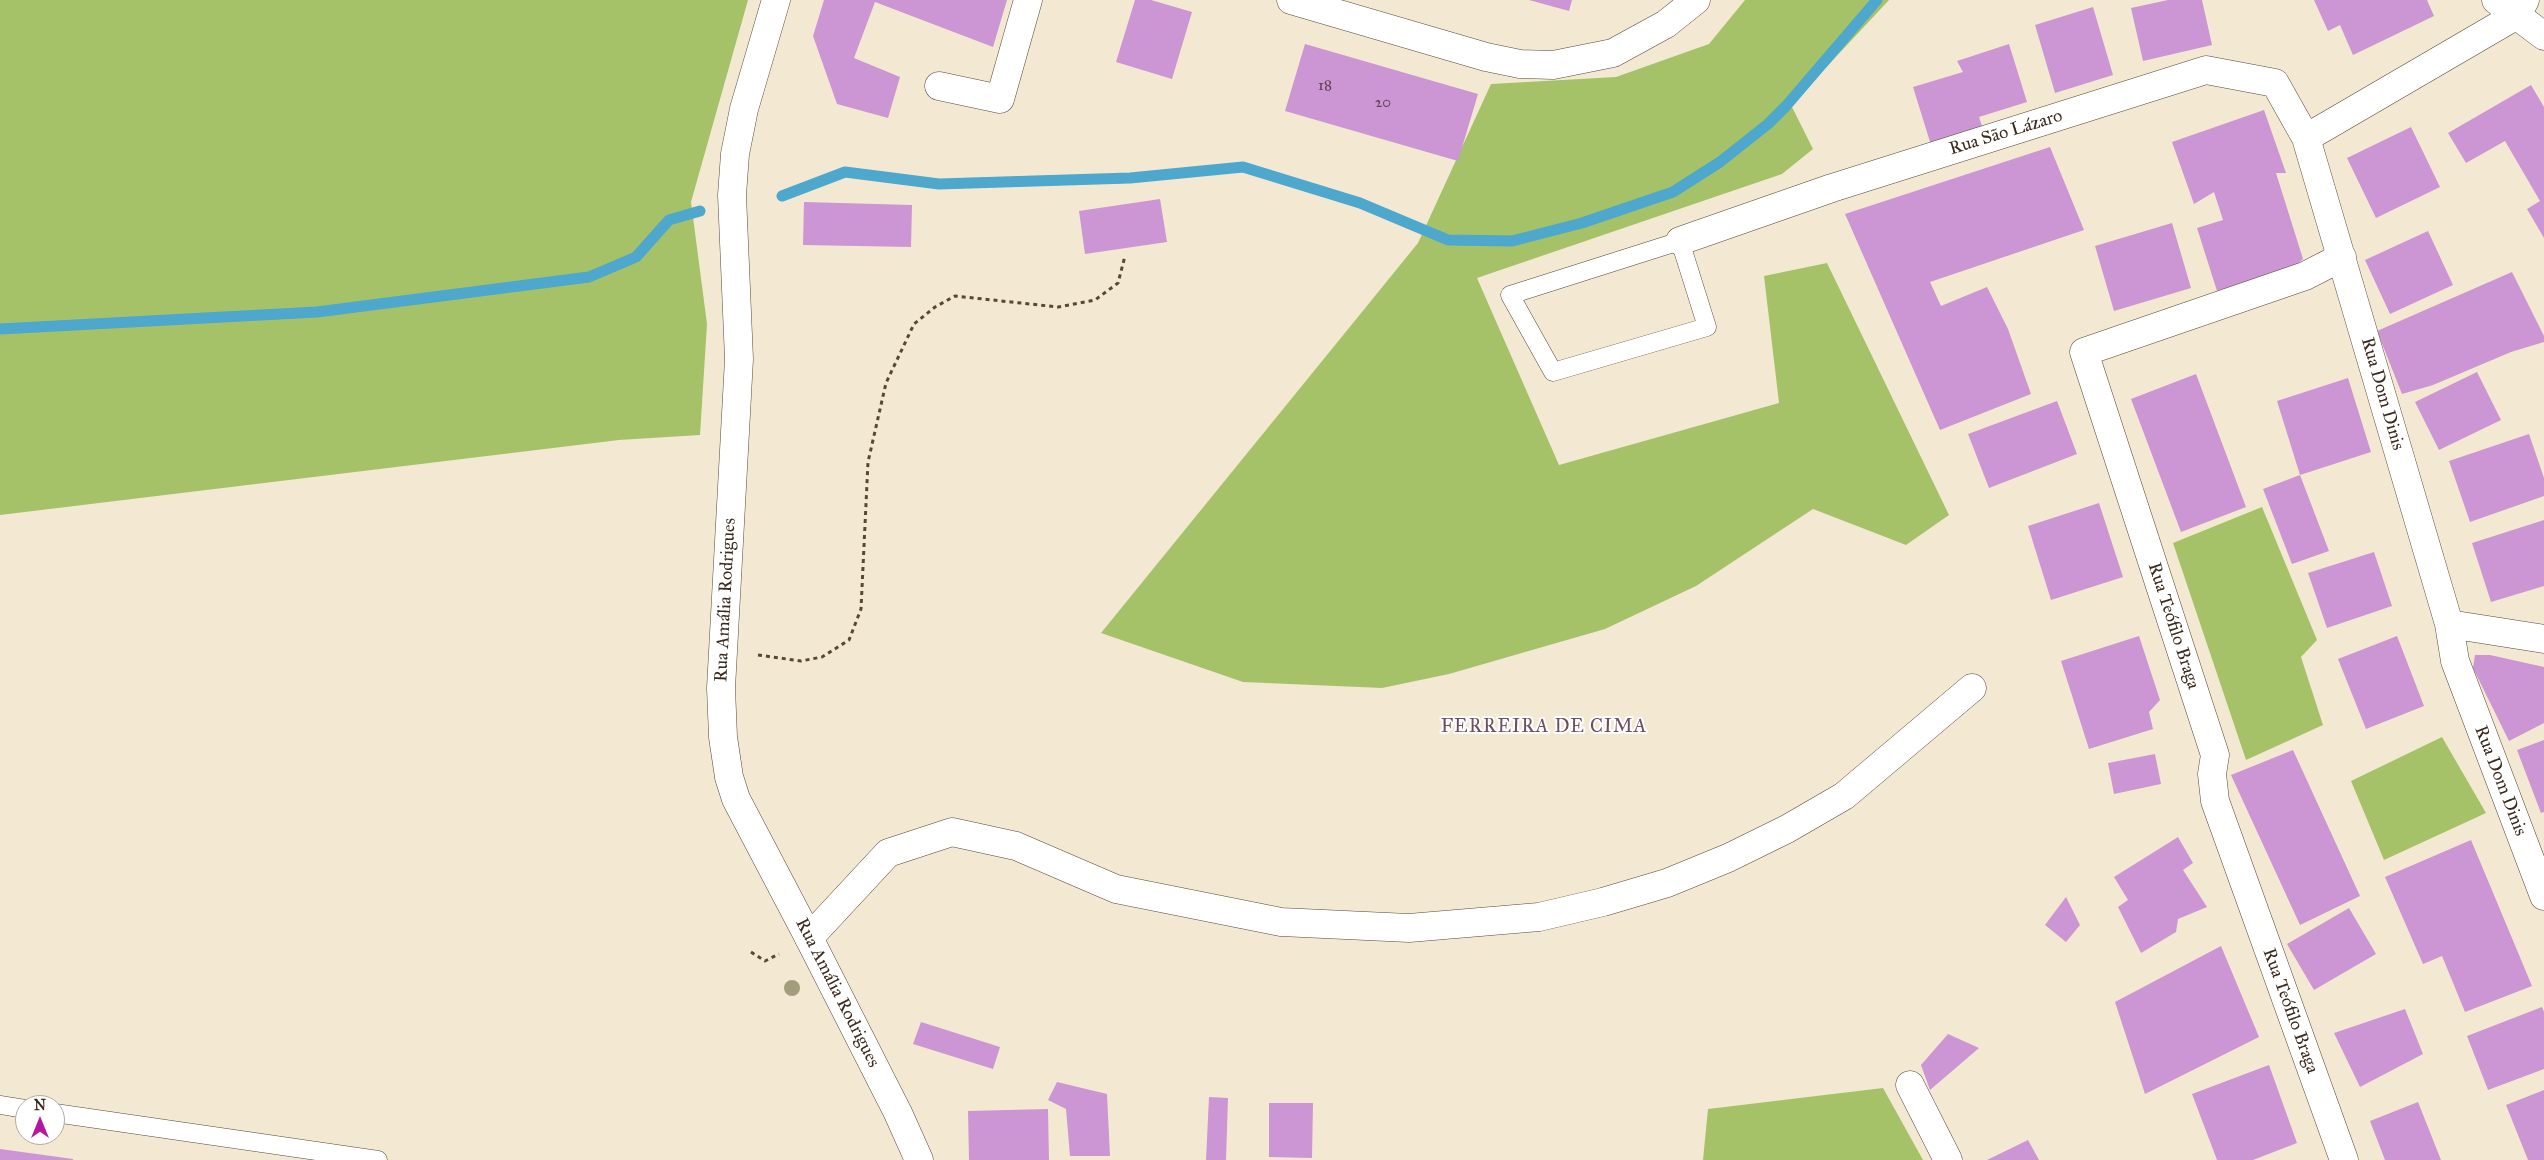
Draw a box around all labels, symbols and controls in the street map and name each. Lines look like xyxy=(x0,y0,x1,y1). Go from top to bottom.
house number: 18 xyxy=(1318,77,1332,95)
house number: 20 xyxy=(1375,94,1391,112)
street label: Rua São Lázaro xyxy=(1947,106,2065,160)
street label: Rua Dom Dinis xyxy=(2356,335,2408,453)
street label: Rua Amália Rodrigues xyxy=(711,517,741,683)
street label: Rua Teófilo Braga xyxy=(2142,560,2204,692)
district label: FERREIRA DE CIMA xyxy=(1439,716,1649,738)
street label: Rua Dom Dinis xyxy=(2469,723,2531,839)
street label: Rua Amália Rodrigues xyxy=(790,915,884,1071)
street label: Rua Teófilo Braga xyxy=(2257,945,2323,1077)
north arrow xyxy=(15,1095,65,1145)
text: N xyxy=(34,1097,46,1114)

